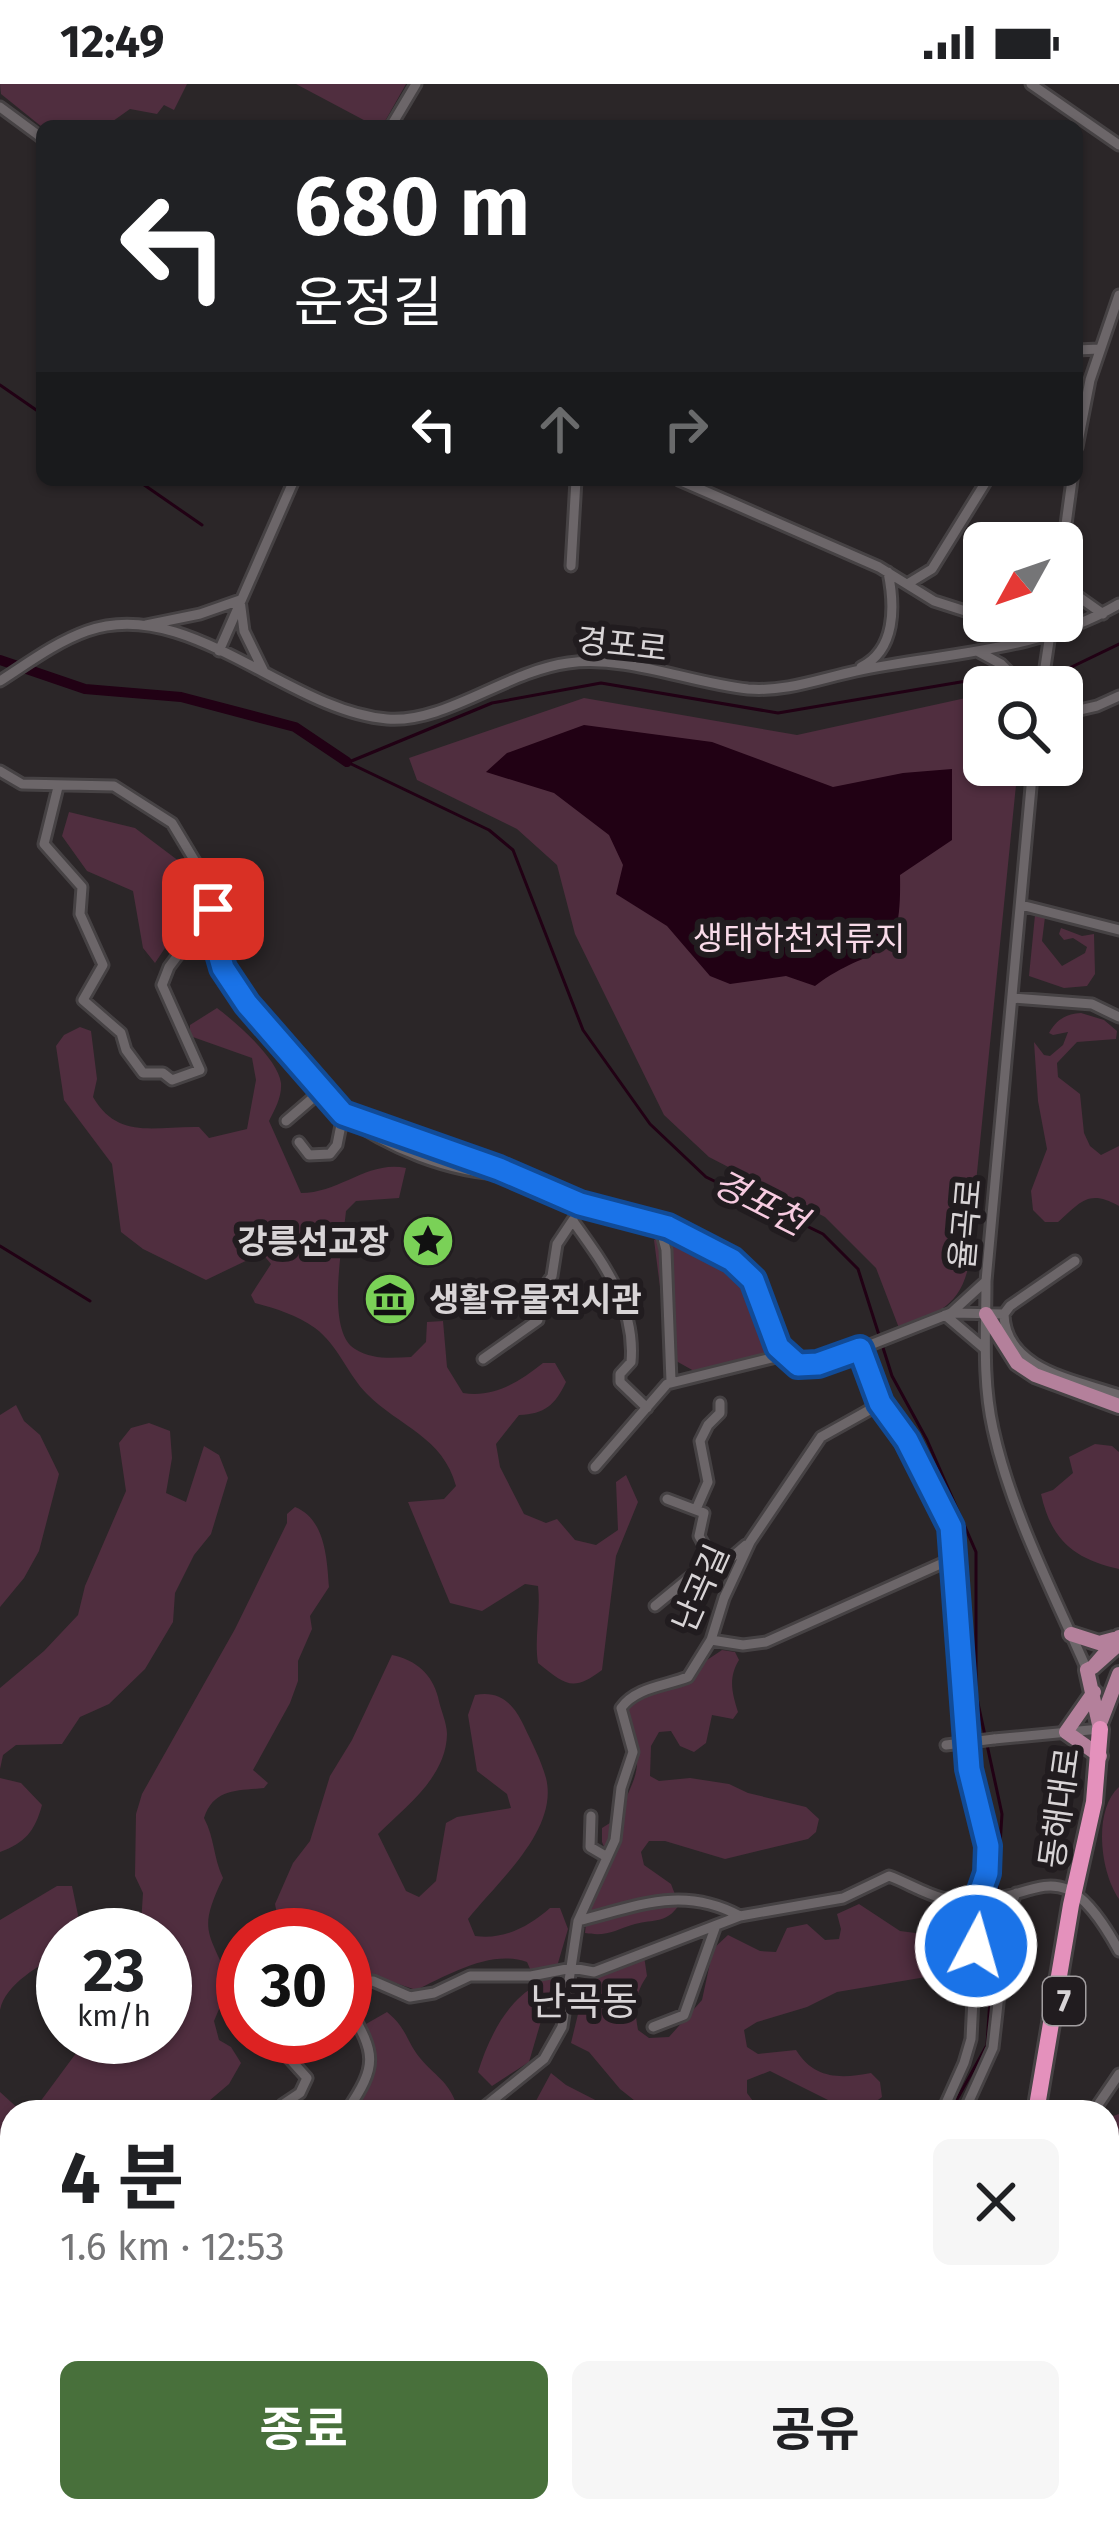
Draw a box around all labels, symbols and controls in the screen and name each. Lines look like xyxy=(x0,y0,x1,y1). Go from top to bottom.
text: 12:49 xyxy=(60,15,164,69)
text: 680 m xyxy=(294,156,530,257)
icon: left xyxy=(96,168,252,324)
text: 운정길 xyxy=(294,271,443,335)
icon: left xyxy=(401,396,467,462)
icon: ahead xyxy=(527,396,593,462)
icon: right xyxy=(653,396,719,462)
north arrow xyxy=(963,522,1083,642)
map controls xyxy=(963,522,1083,786)
street label: 경포로 xyxy=(575,620,669,670)
button: search xyxy=(963,666,1083,786)
pin xyxy=(162,858,264,960)
icon: arrive xyxy=(180,876,246,942)
park label: 생태하천저류지 xyxy=(693,919,905,959)
water label: 경포천 xyxy=(705,1161,817,1247)
street label: 율곡로 xyxy=(942,1177,990,1271)
place icon: 강릉선교장 xyxy=(400,1213,456,1269)
place label: 강릉선교장 xyxy=(237,1222,389,1262)
museum icon: 생활유물전시관 xyxy=(362,1271,418,1327)
place label: 생활유물전시관 xyxy=(429,1280,642,1320)
street label: 난곡길 xyxy=(664,1539,738,1638)
street label: 동해대로 xyxy=(1032,1745,1088,1871)
position arrow xyxy=(913,1883,1039,2009)
speed limit sign: 30 xyxy=(216,1908,372,2064)
text: 23 xyxy=(83,1935,145,2007)
road number: 7 xyxy=(1043,1977,1085,2025)
district label: 난곡동 xyxy=(530,1979,638,2025)
text: km/h xyxy=(77,1998,151,2034)
text: 4 분 xyxy=(60,2136,184,2222)
button: close xyxy=(933,2139,1059,2265)
text: 1.6 km · 12:53 xyxy=(60,2224,285,2270)
button: 종료 xyxy=(60,2361,548,2499)
button: 공유 xyxy=(572,2361,1059,2499)

